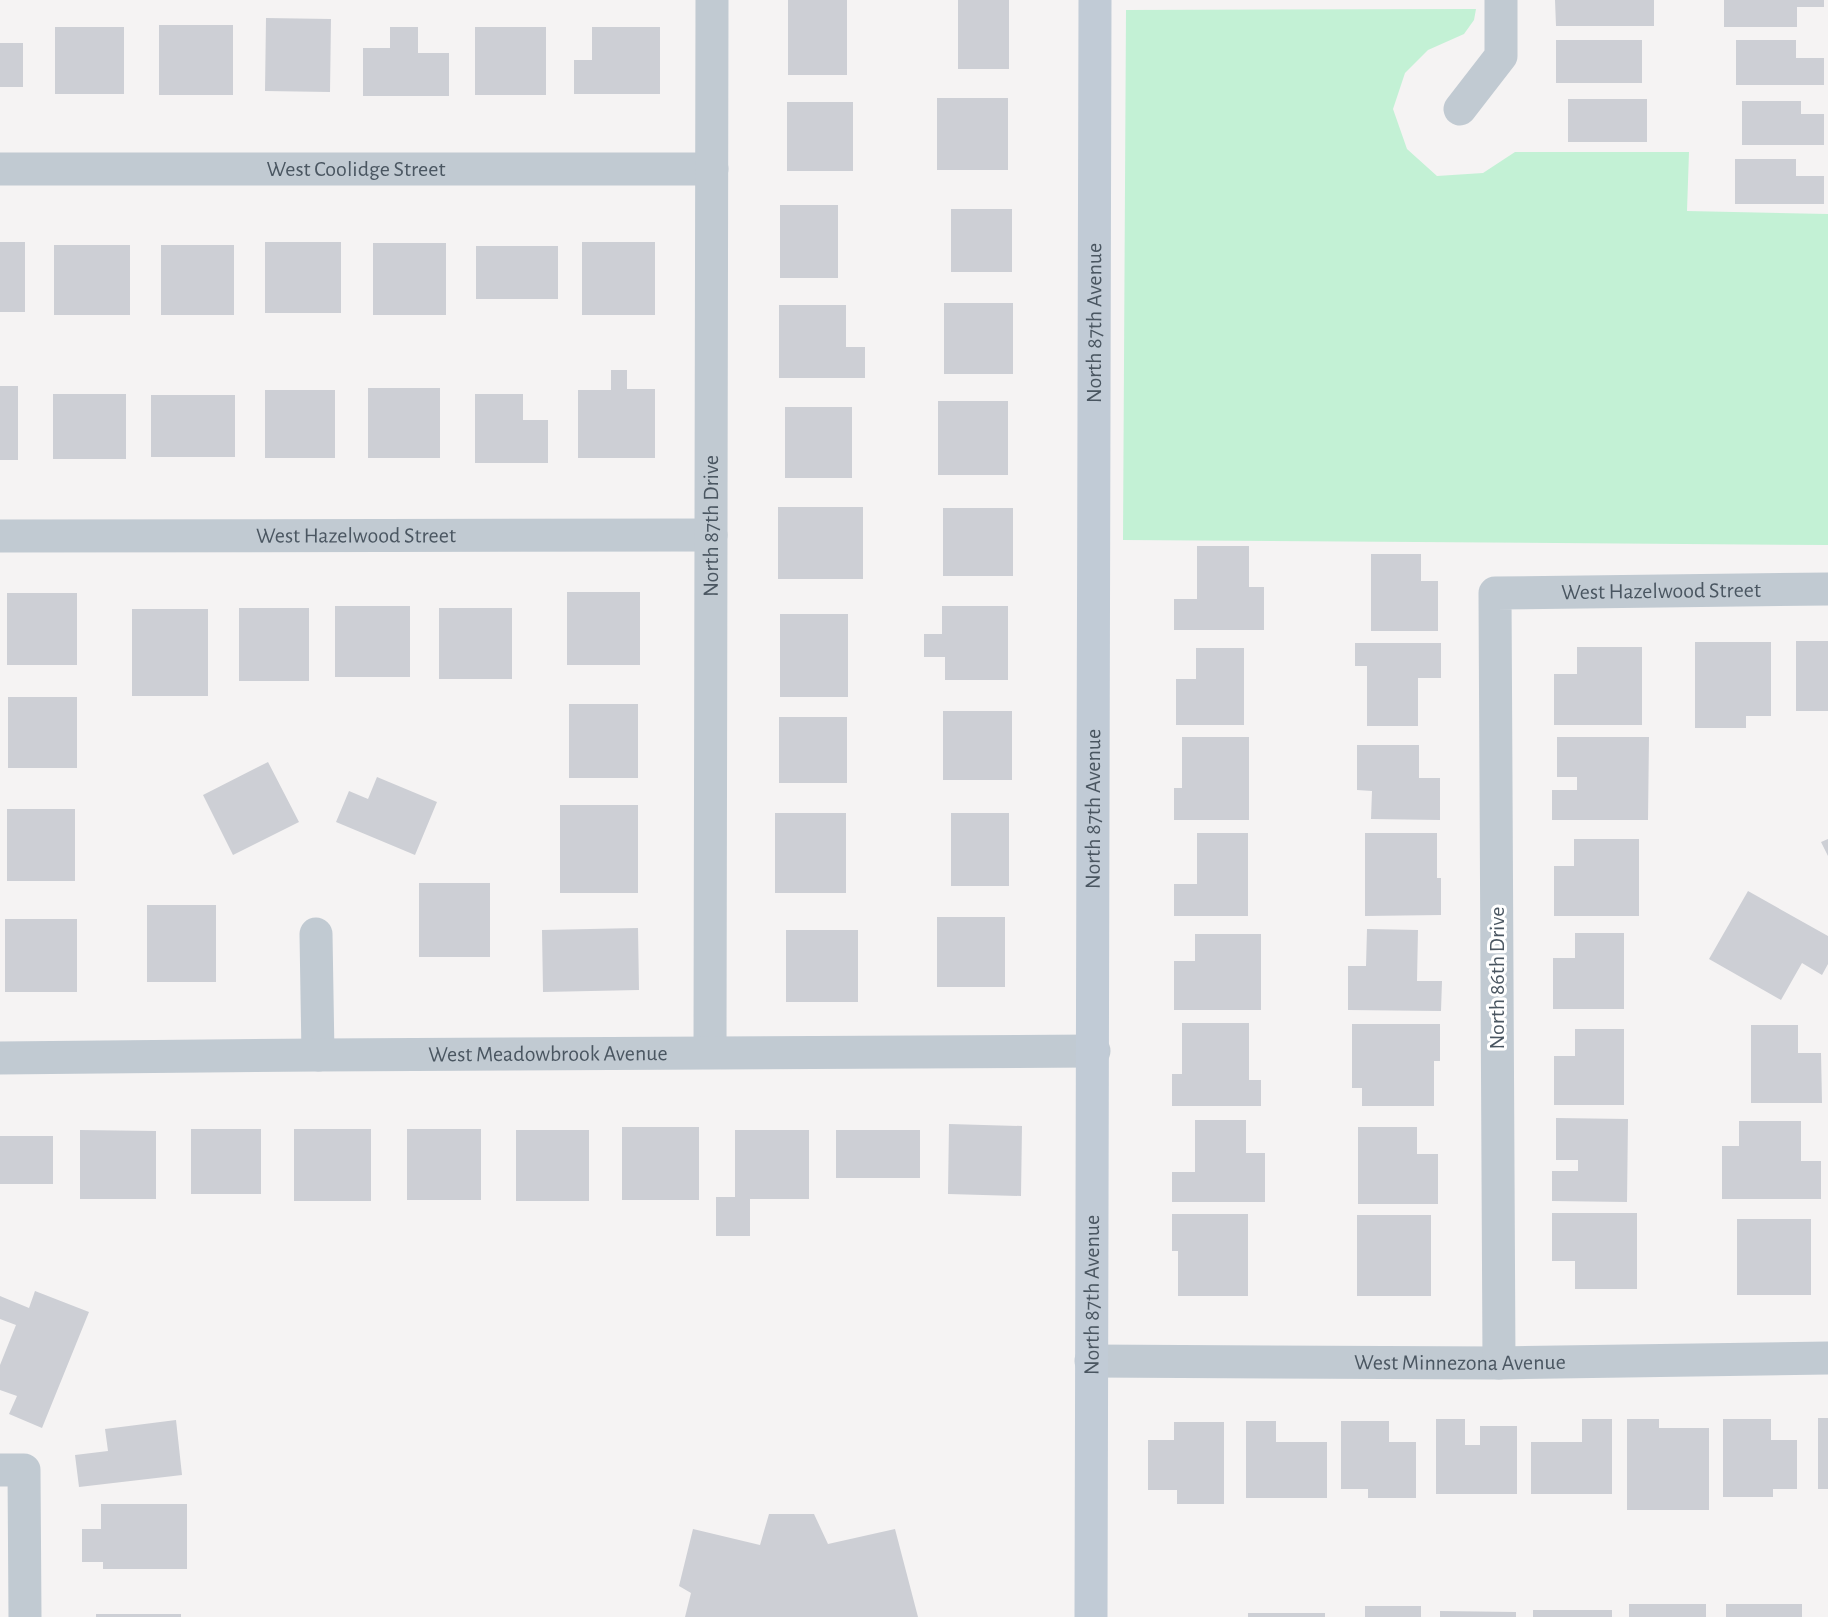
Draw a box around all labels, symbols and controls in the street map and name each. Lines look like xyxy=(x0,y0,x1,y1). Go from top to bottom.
street label: West Coolidge Street xyxy=(267,158,445,180)
street label: North 87th Avenue xyxy=(1083,243,1105,403)
street label: North 87th Drive xyxy=(700,455,722,597)
street label: West Hazelwood Street xyxy=(256,524,456,547)
street label: West Hazelwood Street xyxy=(1561,579,1761,603)
street label: North 87th Avenue xyxy=(1082,729,1104,889)
street label: North 86th Drive xyxy=(1486,907,1508,1049)
street label: West Meadowbrook Avenue xyxy=(428,1042,668,1065)
street label: North 87th Avenue xyxy=(1081,1215,1103,1375)
street label: West Minnezona Avenue xyxy=(1354,1351,1566,1374)

